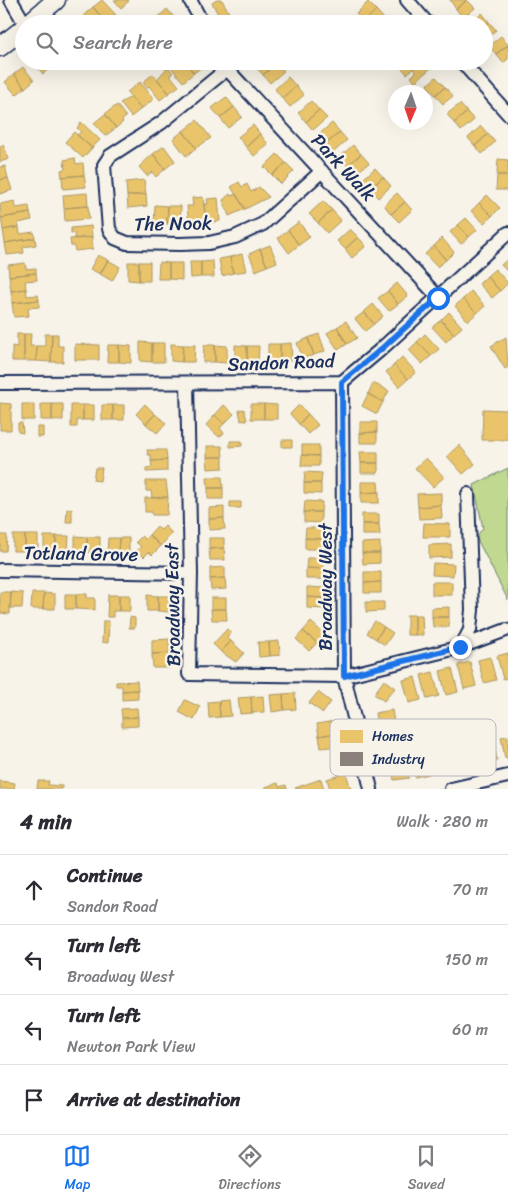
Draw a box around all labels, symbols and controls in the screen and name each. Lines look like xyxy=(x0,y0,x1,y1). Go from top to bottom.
search box xyxy=(15,15,493,70)
text: Search here xyxy=(73,26,173,59)
icon: search xyxy=(33,29,61,57)
north arrow xyxy=(388,85,433,130)
street label: Park Walk xyxy=(303,125,385,210)
street label: The Nook xyxy=(134,206,212,241)
route start xyxy=(427,287,450,310)
street label: Sandon Road xyxy=(227,344,337,381)
street label: Broadway West xyxy=(309,522,342,651)
street label: Totland Grove xyxy=(23,536,139,571)
street label: Broadway East xyxy=(155,542,190,667)
route end xyxy=(449,636,472,659)
legend xyxy=(330,719,496,776)
text: Homes xyxy=(372,724,414,749)
text: Industry xyxy=(371,747,426,772)
text: 4 min xyxy=(20,803,72,841)
text: Walk · 280 m xyxy=(397,807,488,836)
text: Continue xyxy=(67,859,143,892)
text: 70 m xyxy=(452,875,488,904)
icon: ahead xyxy=(20,876,48,904)
text: Sandon Road xyxy=(67,892,157,921)
text: Turn left xyxy=(67,929,140,962)
text: 150 m xyxy=(445,945,488,974)
icon: left xyxy=(20,946,48,974)
text: Broadway West xyxy=(67,962,174,991)
text: Turn left xyxy=(67,999,140,1032)
text: 60 m xyxy=(452,1015,488,1044)
icon: left xyxy=(20,1016,48,1044)
text: Newton Park View xyxy=(67,1032,196,1061)
text: Arrive at destination xyxy=(67,1083,240,1116)
icon: arrive xyxy=(20,1086,48,1114)
tab: Map xyxy=(63,1142,91,1197)
tab: Directions xyxy=(218,1142,281,1197)
tab: Saved xyxy=(408,1142,445,1197)

